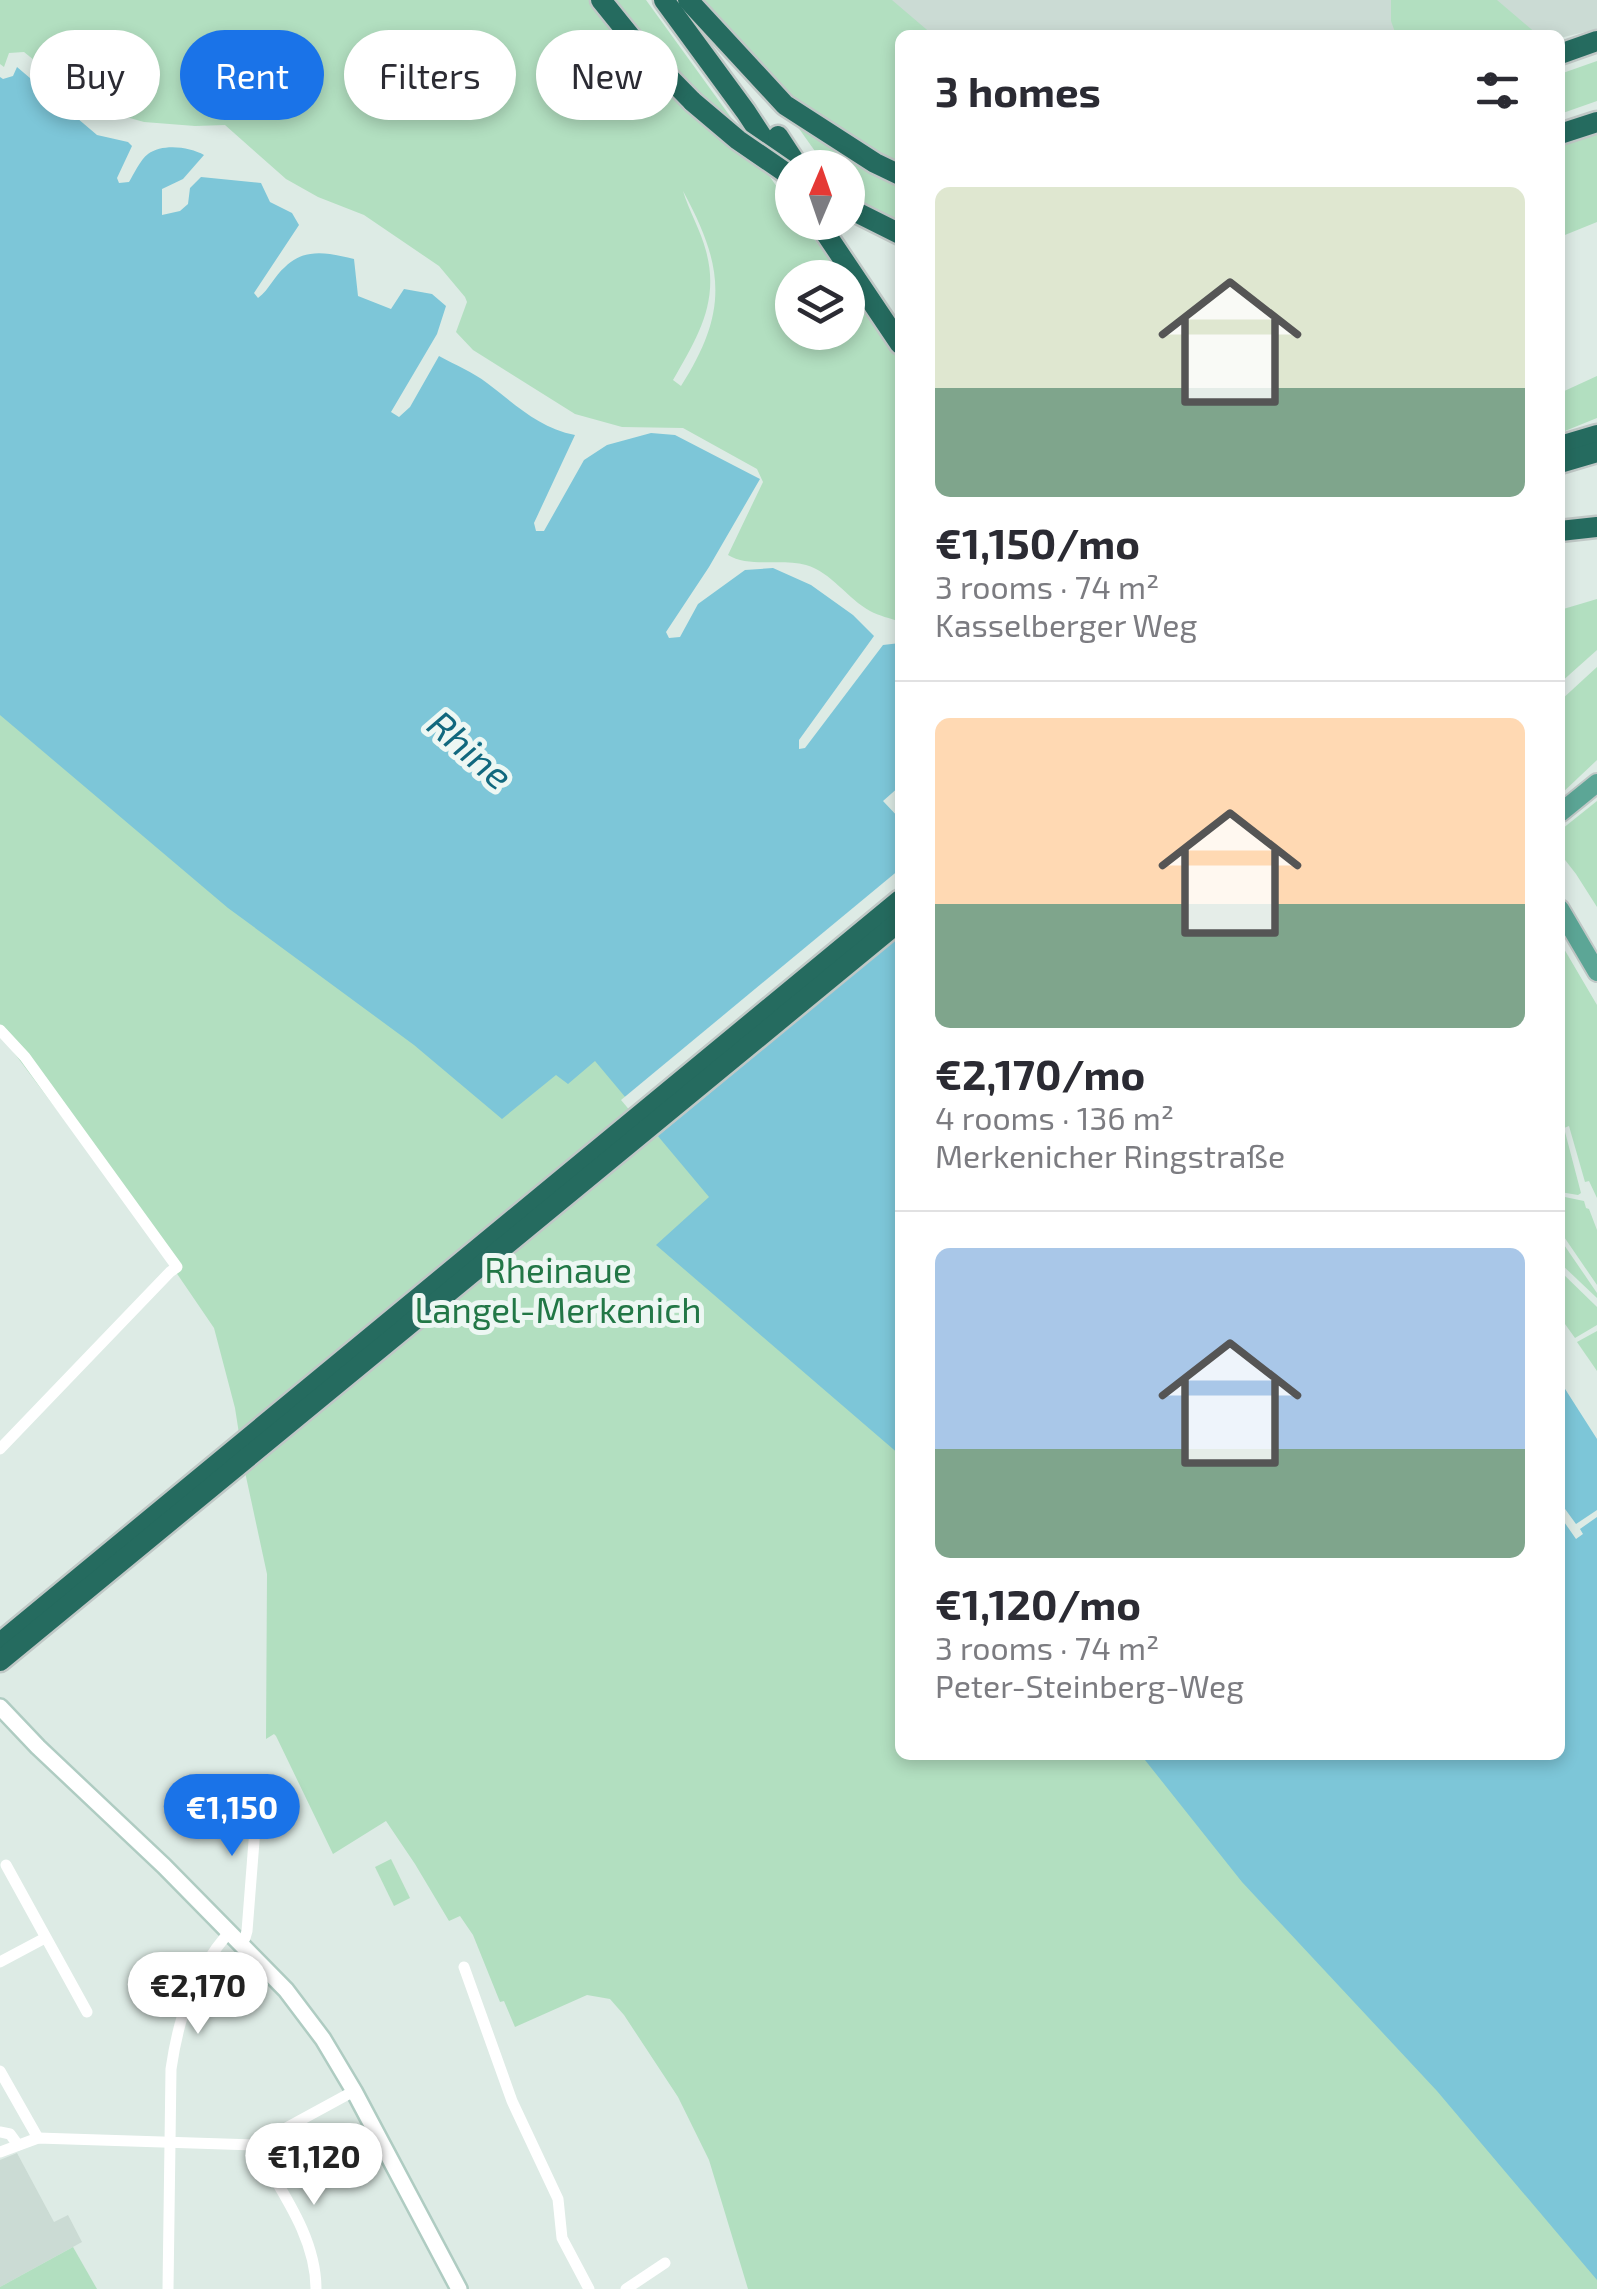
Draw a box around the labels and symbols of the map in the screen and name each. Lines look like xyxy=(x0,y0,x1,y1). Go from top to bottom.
north arrow xyxy=(775,150,865,240)
water label: Rhine xyxy=(419,700,523,798)
park label: Rheinaue Langel-Merkenich xyxy=(414,1248,702,1330)
pin: €1,150 xyxy=(151,1774,313,1859)
pin: €2,170 xyxy=(117,1952,279,2037)
pin: €1,120 xyxy=(233,2123,395,2208)

